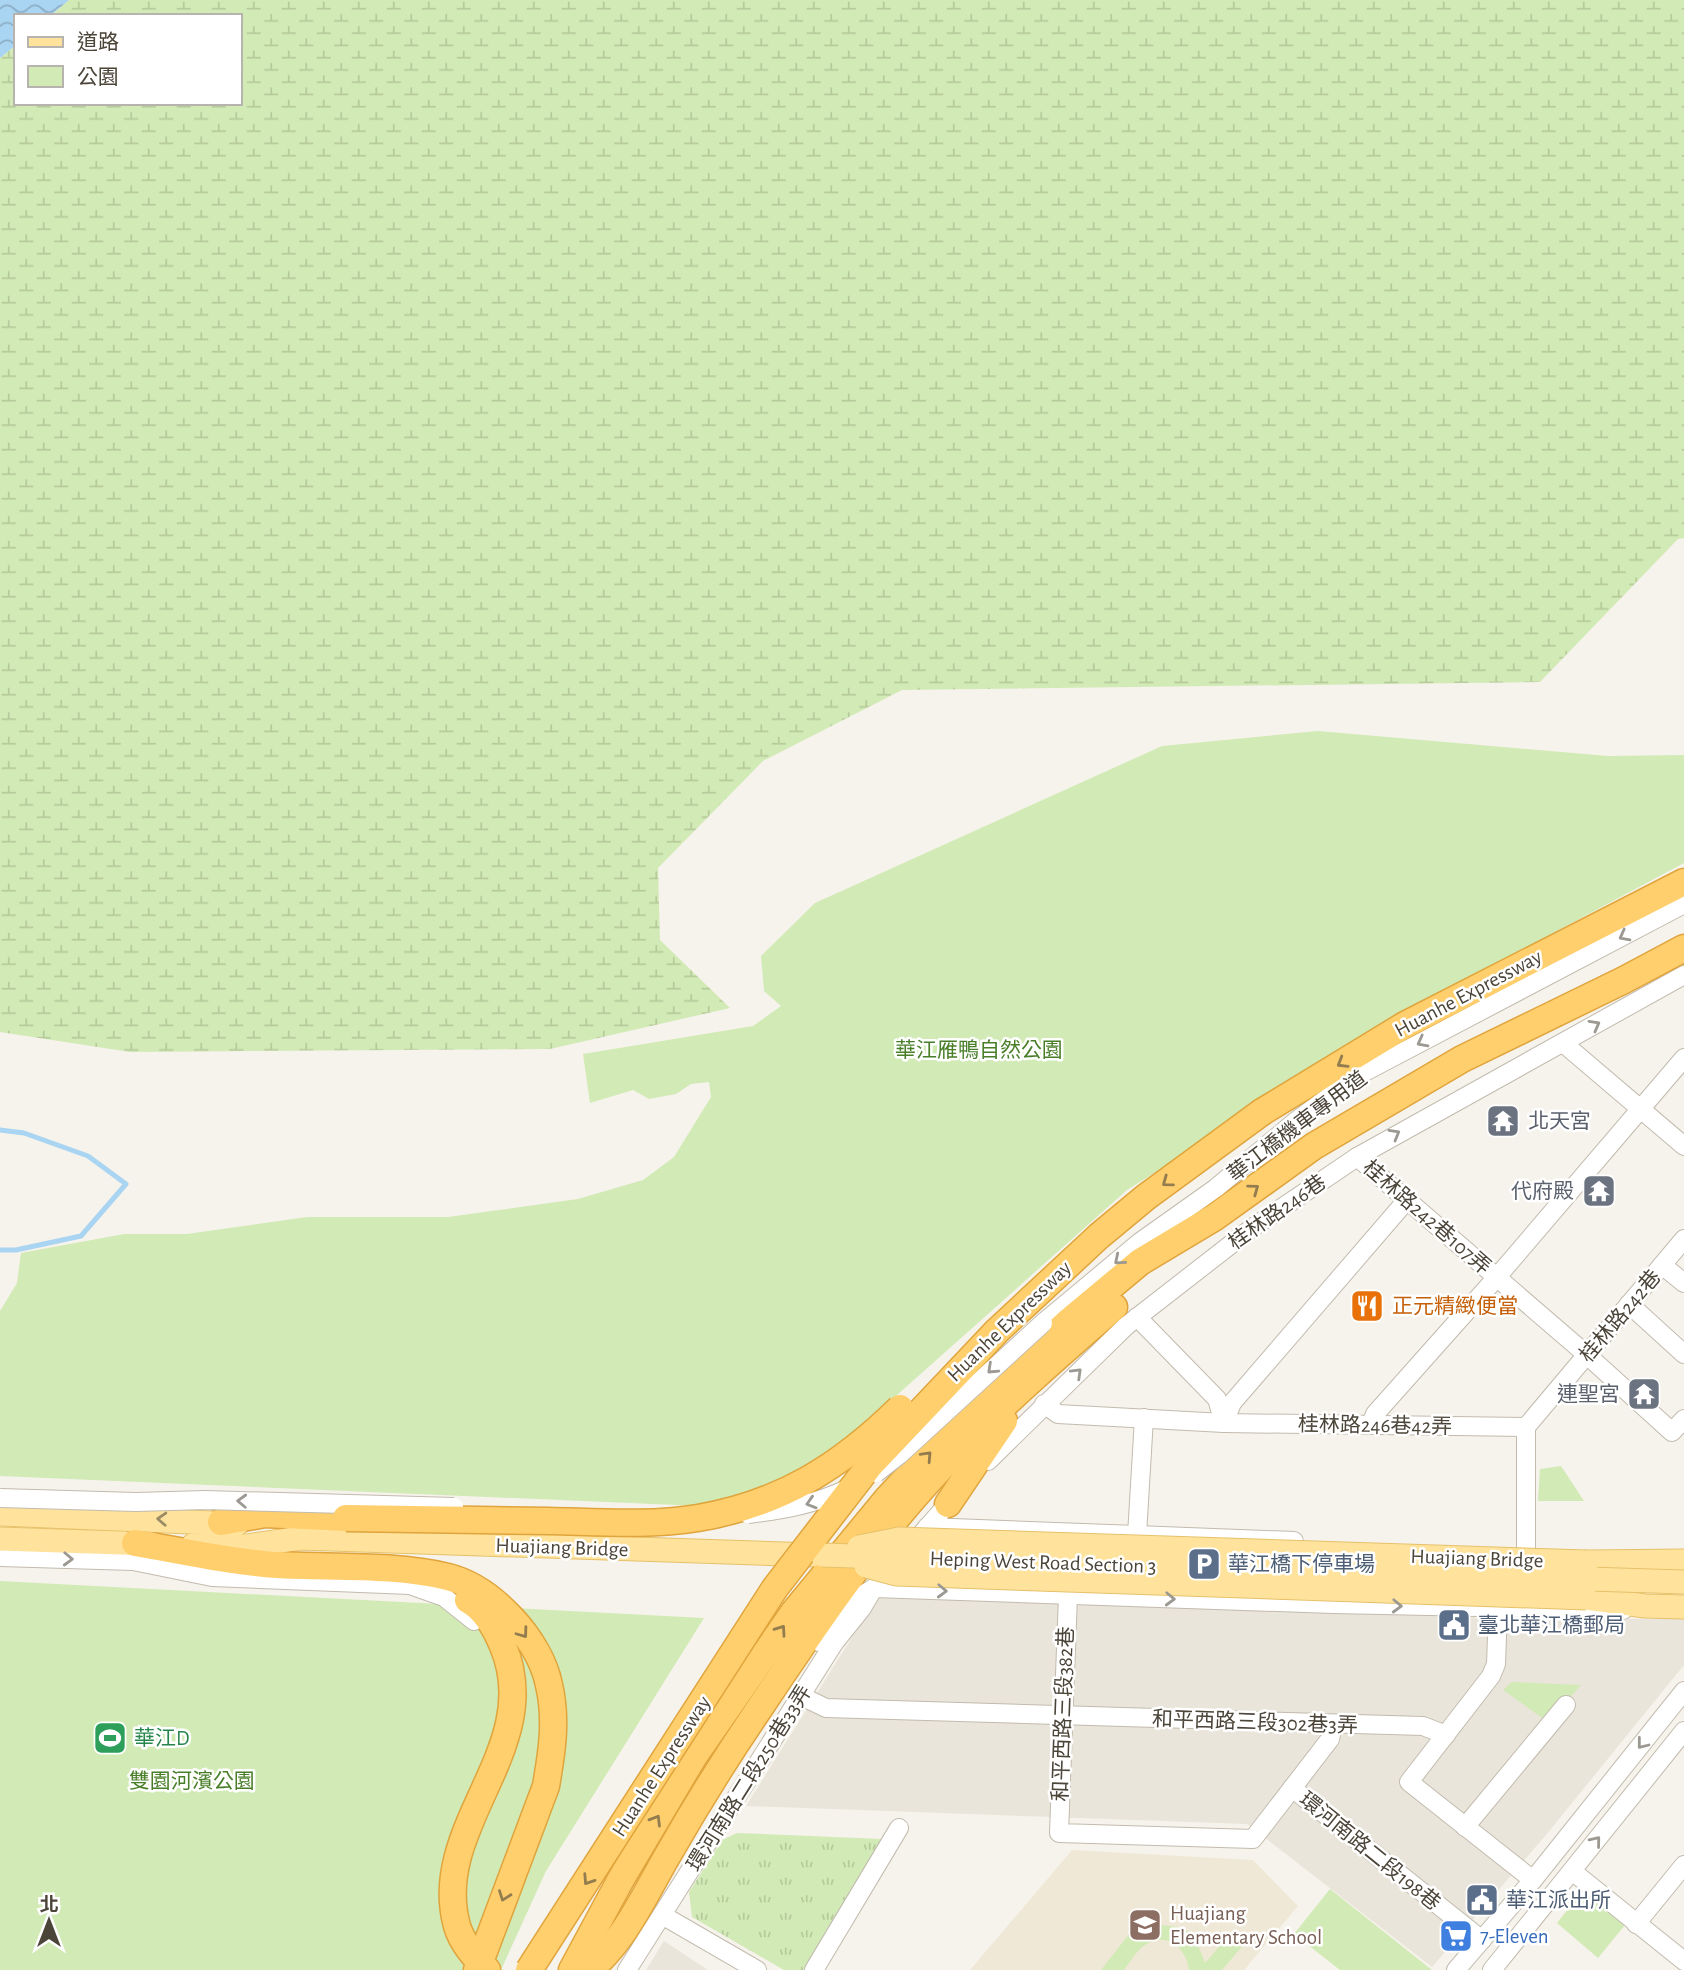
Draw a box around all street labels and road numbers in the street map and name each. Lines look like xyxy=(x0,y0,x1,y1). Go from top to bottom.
street label: Huanhe Expressway xyxy=(1391,946,1545,1041)
street label: 華江橋機車專用道 xyxy=(1223,1067,1371,1185)
street label: 桂林路242巷107弄 xyxy=(1359,1156,1495,1278)
street label: 桂林路246巷 xyxy=(1224,1170,1330,1254)
street label: Huanhe Expressway xyxy=(943,1257,1075,1386)
street label: 桂林路242巷 xyxy=(1575,1266,1665,1366)
street label: 桂林路246巷42弄 xyxy=(1298,1413,1452,1437)
street label: Huajiang Bridge xyxy=(495,1535,629,1560)
street label: Huajiang Bridge xyxy=(1410,1546,1544,1571)
street label: Heping West Road Section 3 xyxy=(929,1548,1157,1577)
street label: 和平西路三段382巷 xyxy=(1049,1626,1077,1802)
street label: 環河南路二段250巷33弄 xyxy=(683,1681,815,1875)
street label: Huanhe Expressway xyxy=(608,1692,715,1840)
street label: 和平西路三段302巷3弄 xyxy=(1152,1707,1358,1737)
street label: 環河南路二段198巷 xyxy=(1295,1788,1445,1914)

